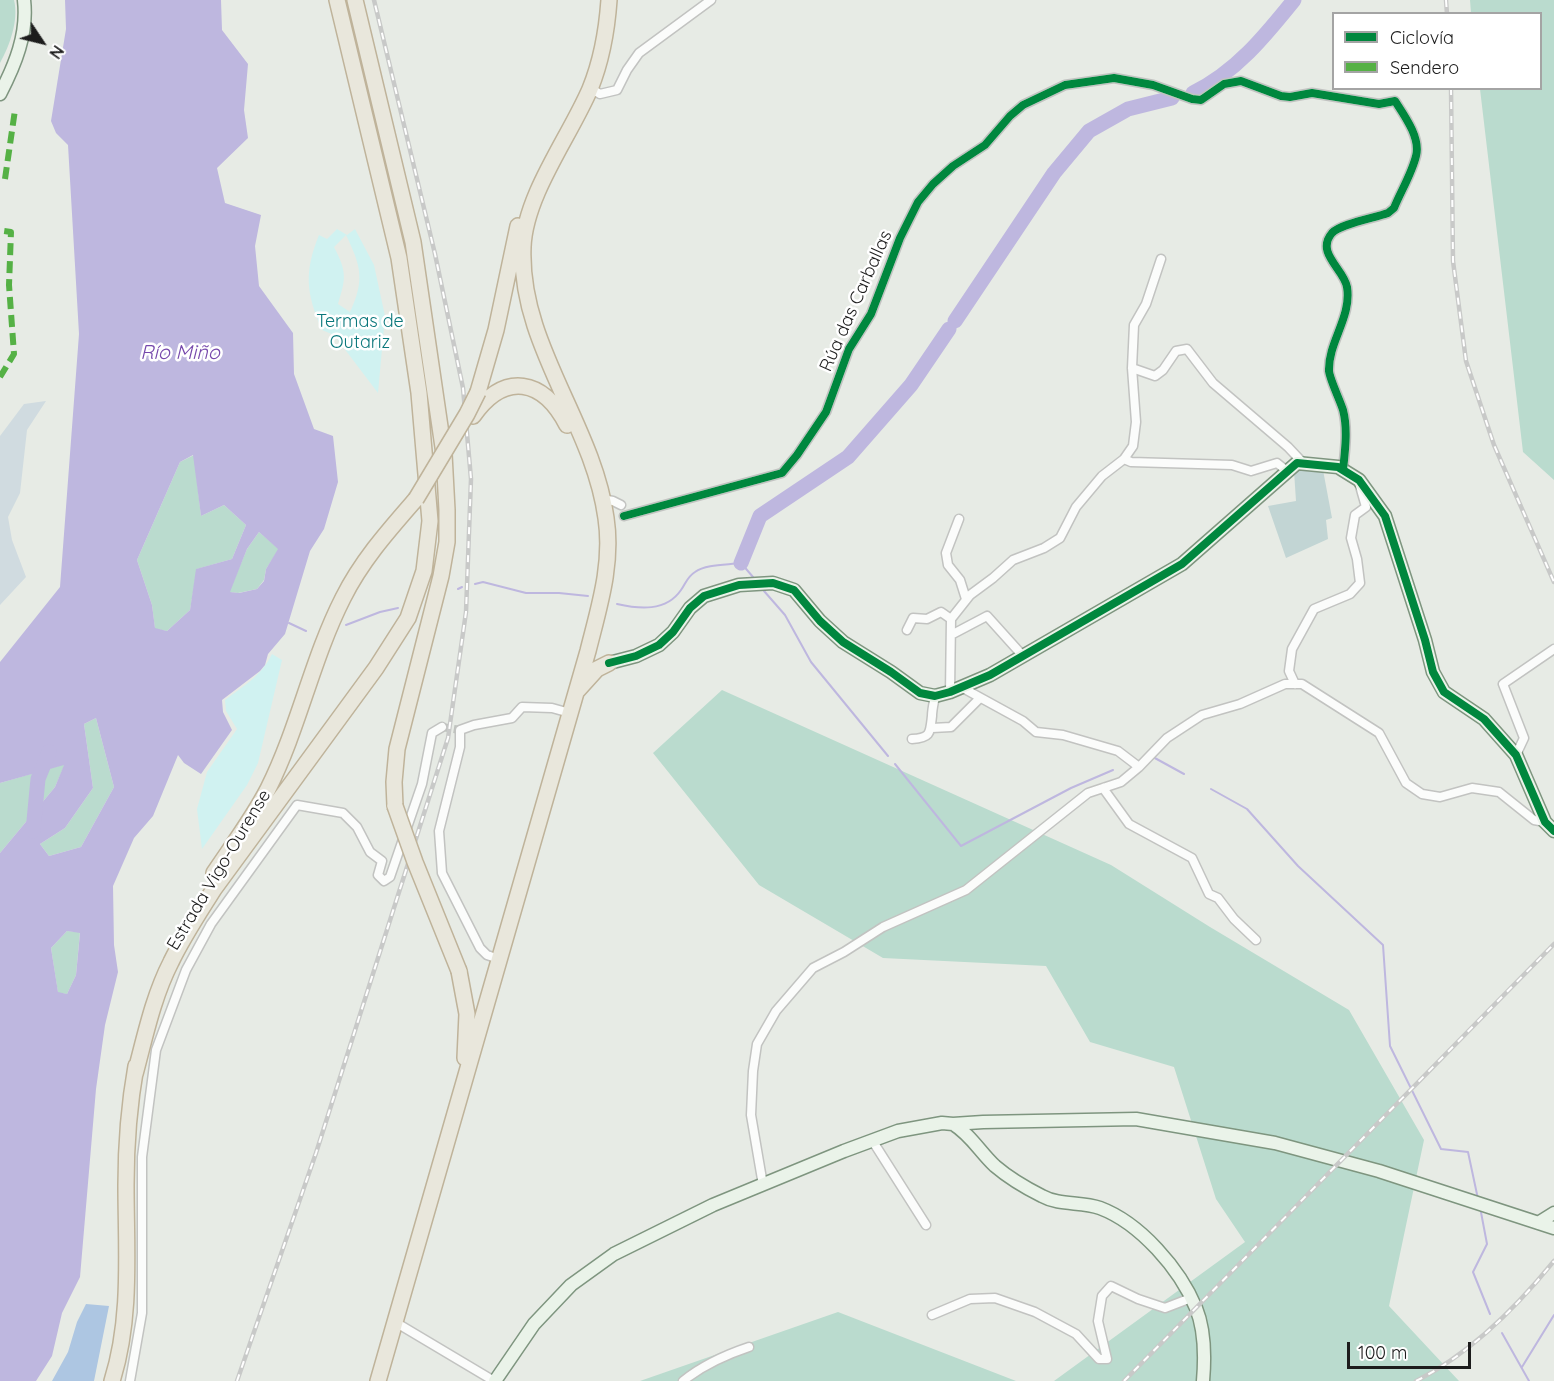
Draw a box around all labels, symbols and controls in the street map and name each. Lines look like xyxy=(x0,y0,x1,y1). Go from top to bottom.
north arrow xyxy=(12,12,72,72)
legend xyxy=(1332,12,1542,90)
text: Ciclovía xyxy=(1390,26,1454,49)
text: N xyxy=(45,42,68,63)
text: Sendero xyxy=(1390,56,1459,79)
street label: Rúa das Carballas xyxy=(815,227,897,375)
park label: Termas de Outariz xyxy=(316,311,404,354)
water label: Río Miño xyxy=(140,341,220,365)
street label: Estrada Vigo-Ourense xyxy=(162,786,276,954)
scale bar xyxy=(1350,1330,1474,1368)
text: 100 m xyxy=(1358,1341,1407,1364)

